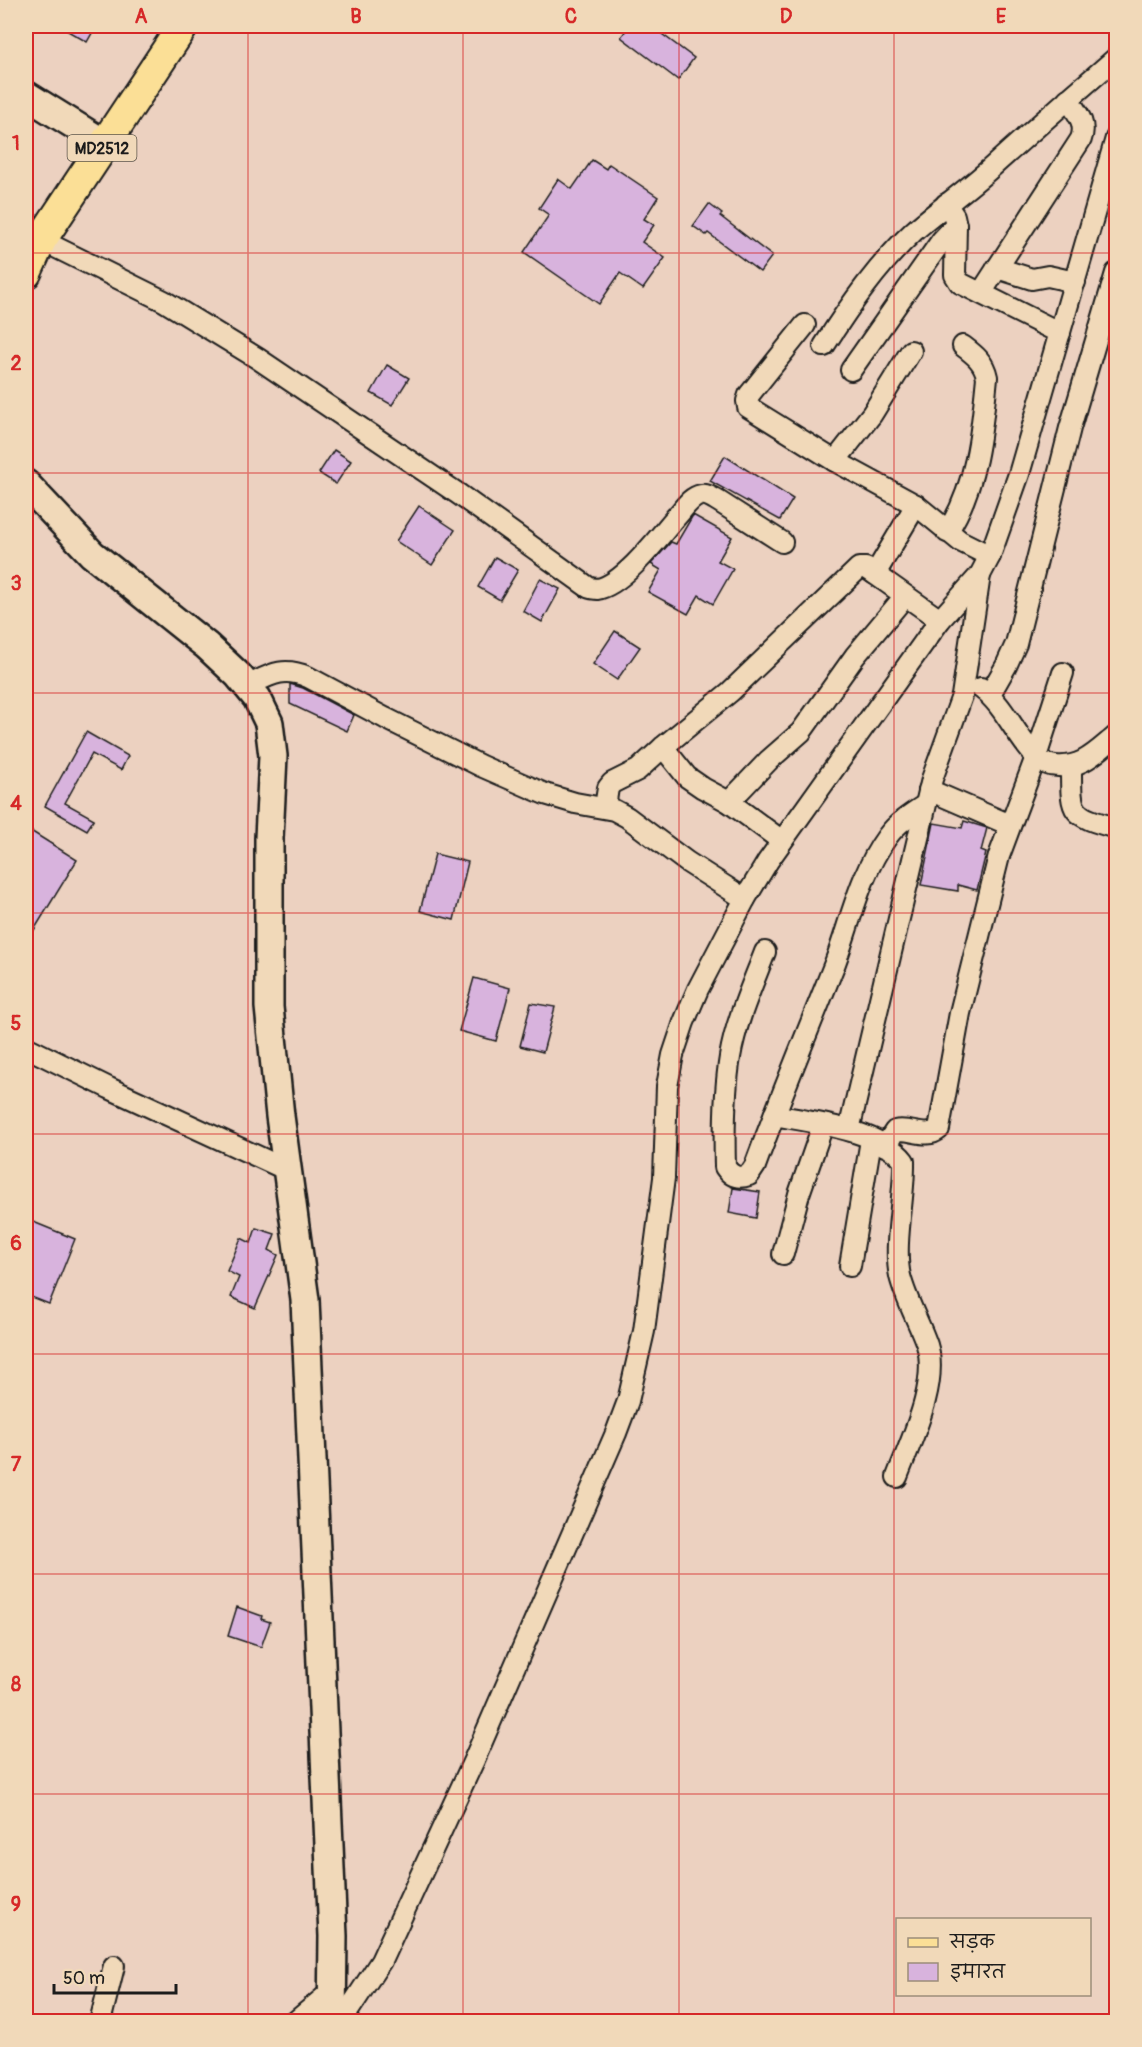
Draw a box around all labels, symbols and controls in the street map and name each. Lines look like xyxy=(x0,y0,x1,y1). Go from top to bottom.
text: A xyxy=(135,4,148,29)
text: B xyxy=(350,4,362,29)
text: C xyxy=(565,4,577,29)
text: D xyxy=(780,4,793,29)
text: E xyxy=(996,4,1007,29)
text: 1 xyxy=(12,131,20,156)
road number: MD2512 xyxy=(68,135,136,161)
text: 2 xyxy=(10,351,22,376)
text: 3 xyxy=(10,571,22,596)
text: 4 xyxy=(10,791,22,816)
text: 5 xyxy=(11,1011,22,1036)
text: 6 xyxy=(10,1231,22,1256)
text: 7 xyxy=(11,1452,22,1477)
text: 8 xyxy=(11,1672,21,1697)
text: 9 xyxy=(11,1892,21,1917)
legend xyxy=(896,1918,1091,1996)
text: सड़क xyxy=(949,1931,995,1954)
scale bar xyxy=(54,1957,176,1995)
text: इमारत xyxy=(950,1961,1006,1984)
text: 50 m xyxy=(63,1967,105,1990)

